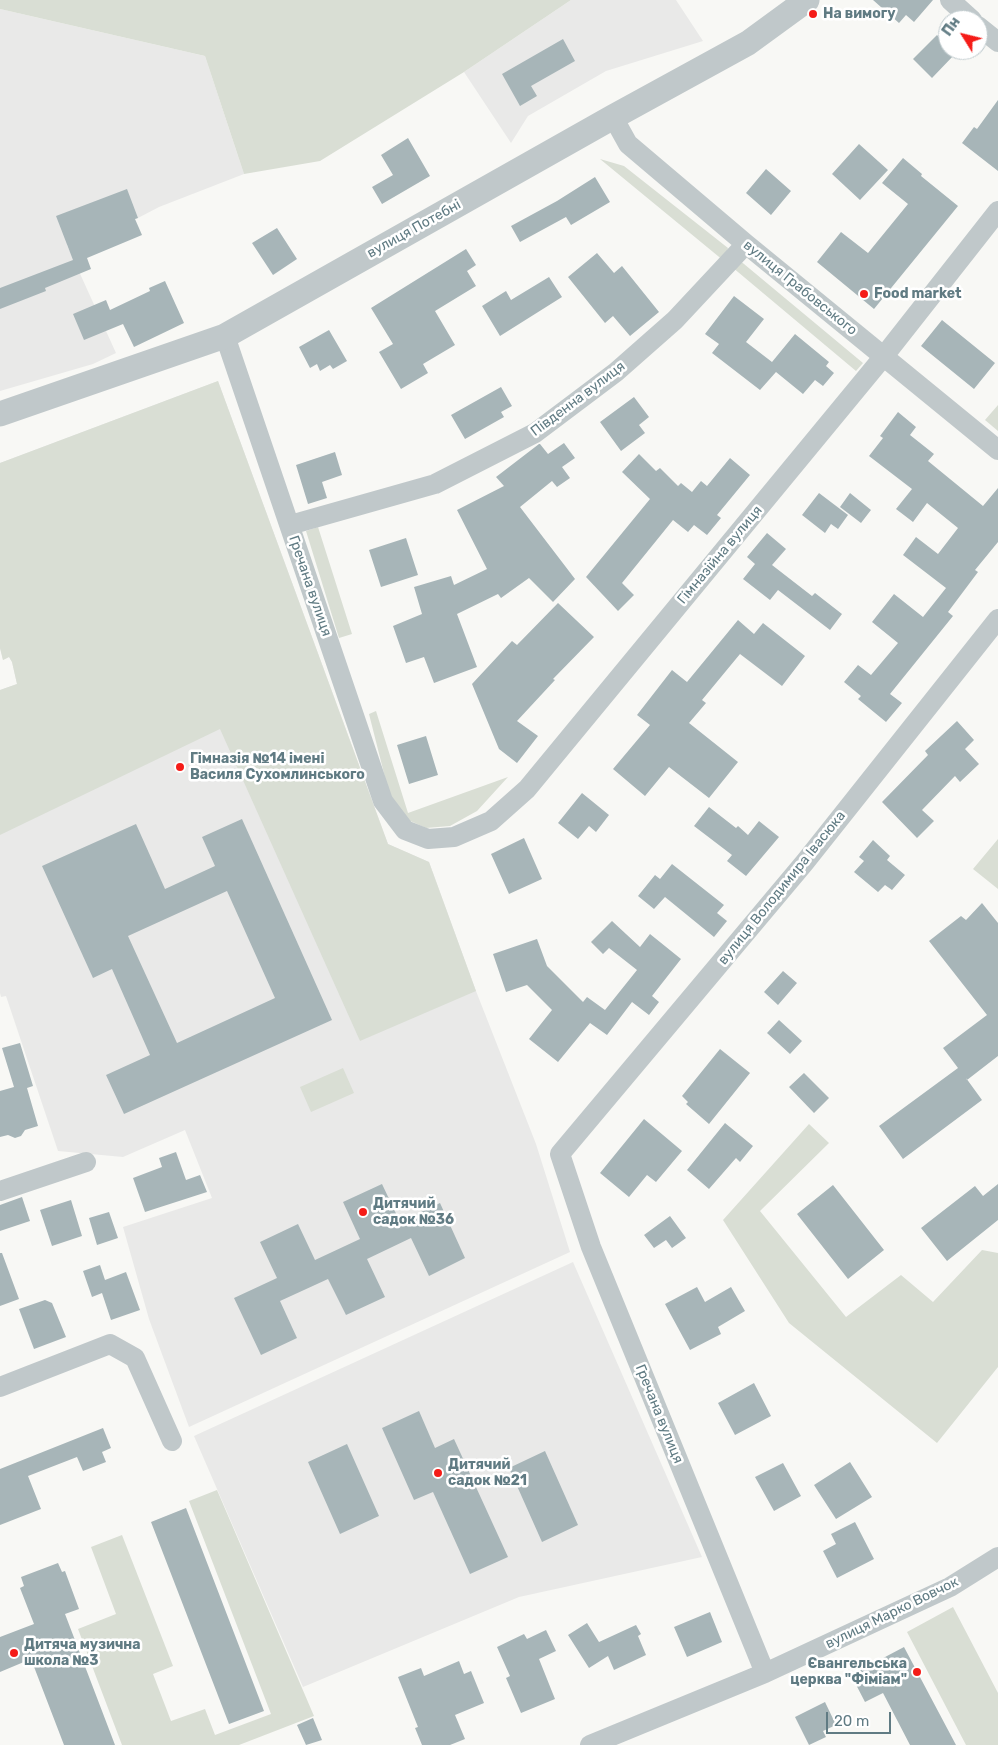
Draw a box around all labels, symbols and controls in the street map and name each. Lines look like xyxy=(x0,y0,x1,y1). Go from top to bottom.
place label: На вимогу xyxy=(823,6,896,22)
marker: На вимогу xyxy=(807,8,819,20)
north arrow xyxy=(938,10,988,60)
text: Пн xyxy=(939,14,964,39)
street label: вулиця Потебні xyxy=(364,196,464,262)
street label: вулиця Грабовського xyxy=(740,237,860,339)
place label: Food market xyxy=(874,286,962,302)
marker: Food market xyxy=(858,288,870,300)
street label: Південна вулиця xyxy=(528,358,628,440)
street label: Гімназійна вулиця xyxy=(674,502,766,608)
street label: Гречана вулиця xyxy=(285,533,335,639)
place label: Гімназія №14 імені Василя Сухомлинського xyxy=(190,751,365,784)
marker: Гімназія №14 імені Василя Сухомлинського xyxy=(174,761,186,773)
street label: вулиця Володимира Івасюка xyxy=(715,808,849,968)
place label: Дитячий садок №36 xyxy=(373,1196,454,1228)
marker: Дитячий садок №36 xyxy=(357,1206,369,1218)
street label: Гречана вулиця xyxy=(631,1362,687,1466)
place label: Дитячий садок №21 xyxy=(448,1457,527,1490)
marker: Дитячий садок №21 xyxy=(432,1467,444,1479)
street label: вулиця Марко Вовчок xyxy=(823,1574,961,1652)
place label: Дитяча музична школа №3 xyxy=(24,1637,141,1670)
marker: Дитяча музична школа №3 xyxy=(8,1647,20,1659)
place label: Євангельська церква "Фіміам" xyxy=(790,1656,907,1688)
marker: Євангельська церква "Фіміам" xyxy=(911,1666,923,1678)
scale bar xyxy=(828,1702,893,1734)
text: 20 m xyxy=(834,1712,869,1730)

